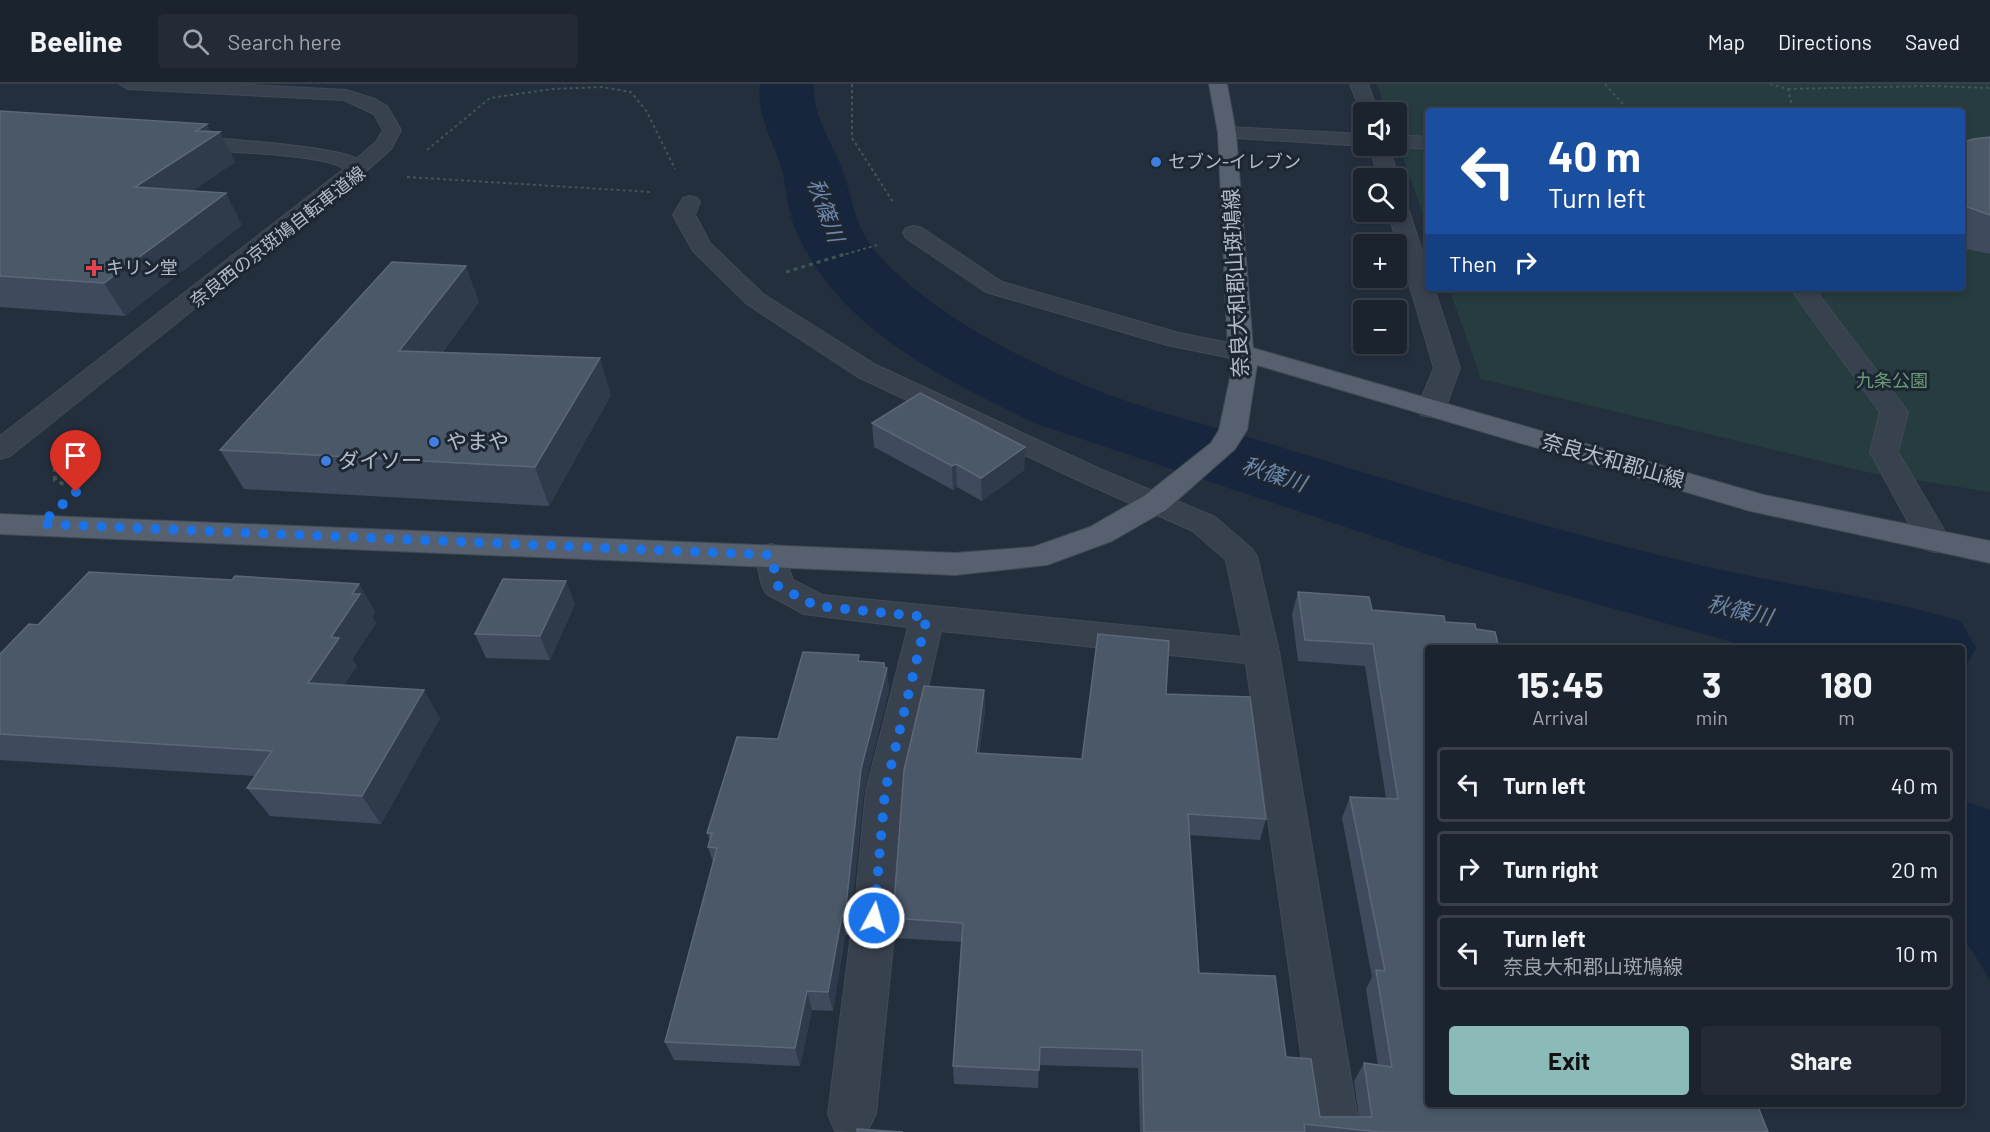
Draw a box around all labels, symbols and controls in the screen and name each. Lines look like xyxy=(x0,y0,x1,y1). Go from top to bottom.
search box xyxy=(158,14,578,68)
text: Beeline xyxy=(30,24,122,58)
icon: search xyxy=(179,25,212,58)
text: Search here xyxy=(227,28,342,54)
text: Map xyxy=(1708,29,1745,54)
text: Directions xyxy=(1778,29,1872,54)
text: Saved xyxy=(1905,29,1960,54)
map controls xyxy=(1353,102,1407,354)
button: sound xyxy=(1353,102,1407,156)
text: 40 m xyxy=(1548,130,1641,180)
icon: left xyxy=(1449,132,1527,210)
place label: セブン-イレブン xyxy=(1168,150,1301,172)
marker: セブン-イレブン xyxy=(1149,155,1163,169)
street label: 奈良西の京斑鳩自転車道線 xyxy=(186,161,369,311)
button: search xyxy=(1353,168,1407,222)
water label: 秋篠川 xyxy=(803,174,851,247)
text: Turn left xyxy=(1548,181,1646,213)
street label: 奈良大和郡山斑鳩線 xyxy=(1217,188,1252,378)
button: + xyxy=(1353,234,1407,288)
icon: right xyxy=(1509,246,1542,279)
text: Then xyxy=(1449,250,1497,276)
place label: キリン堂 xyxy=(106,256,178,278)
marker: キリン堂 xyxy=(87,261,101,275)
button: − xyxy=(1353,300,1407,354)
park label: 九条公園 xyxy=(1856,369,1928,391)
street label: 奈良大和郡山線 xyxy=(1539,427,1688,492)
place label: やまや xyxy=(446,428,509,453)
pin xyxy=(50,430,101,492)
marker: やまや xyxy=(427,435,441,449)
icon: arrive xyxy=(59,439,92,472)
place label: ダイソー xyxy=(338,447,422,472)
water label: 秋篠川 xyxy=(1239,450,1312,496)
marker: ダイソー xyxy=(319,454,333,468)
water label: 秋篠川 xyxy=(1705,589,1777,630)
text: 15:45 xyxy=(1517,662,1604,705)
text: 3 xyxy=(1702,662,1722,705)
text: 180 xyxy=(1820,662,1873,705)
text: Arrival xyxy=(1532,705,1588,729)
text: min xyxy=(1696,705,1728,729)
text: m xyxy=(1838,705,1855,729)
icon: left xyxy=(1452,768,1485,801)
text: Turn left xyxy=(1503,772,1586,798)
text: 40 m xyxy=(1891,772,1938,798)
icon: right xyxy=(1452,852,1485,885)
text: Turn right xyxy=(1503,856,1598,882)
text: 20 m xyxy=(1891,856,1938,882)
position arrow xyxy=(842,886,906,950)
text: Turn left xyxy=(1503,925,1586,951)
icon: left xyxy=(1452,936,1485,969)
text: 10 m xyxy=(1895,940,1938,966)
text: 奈良大和郡山斑鳩線 xyxy=(1503,954,1683,978)
button: Exit xyxy=(1449,1026,1689,1095)
button: Share xyxy=(1701,1026,1941,1095)

